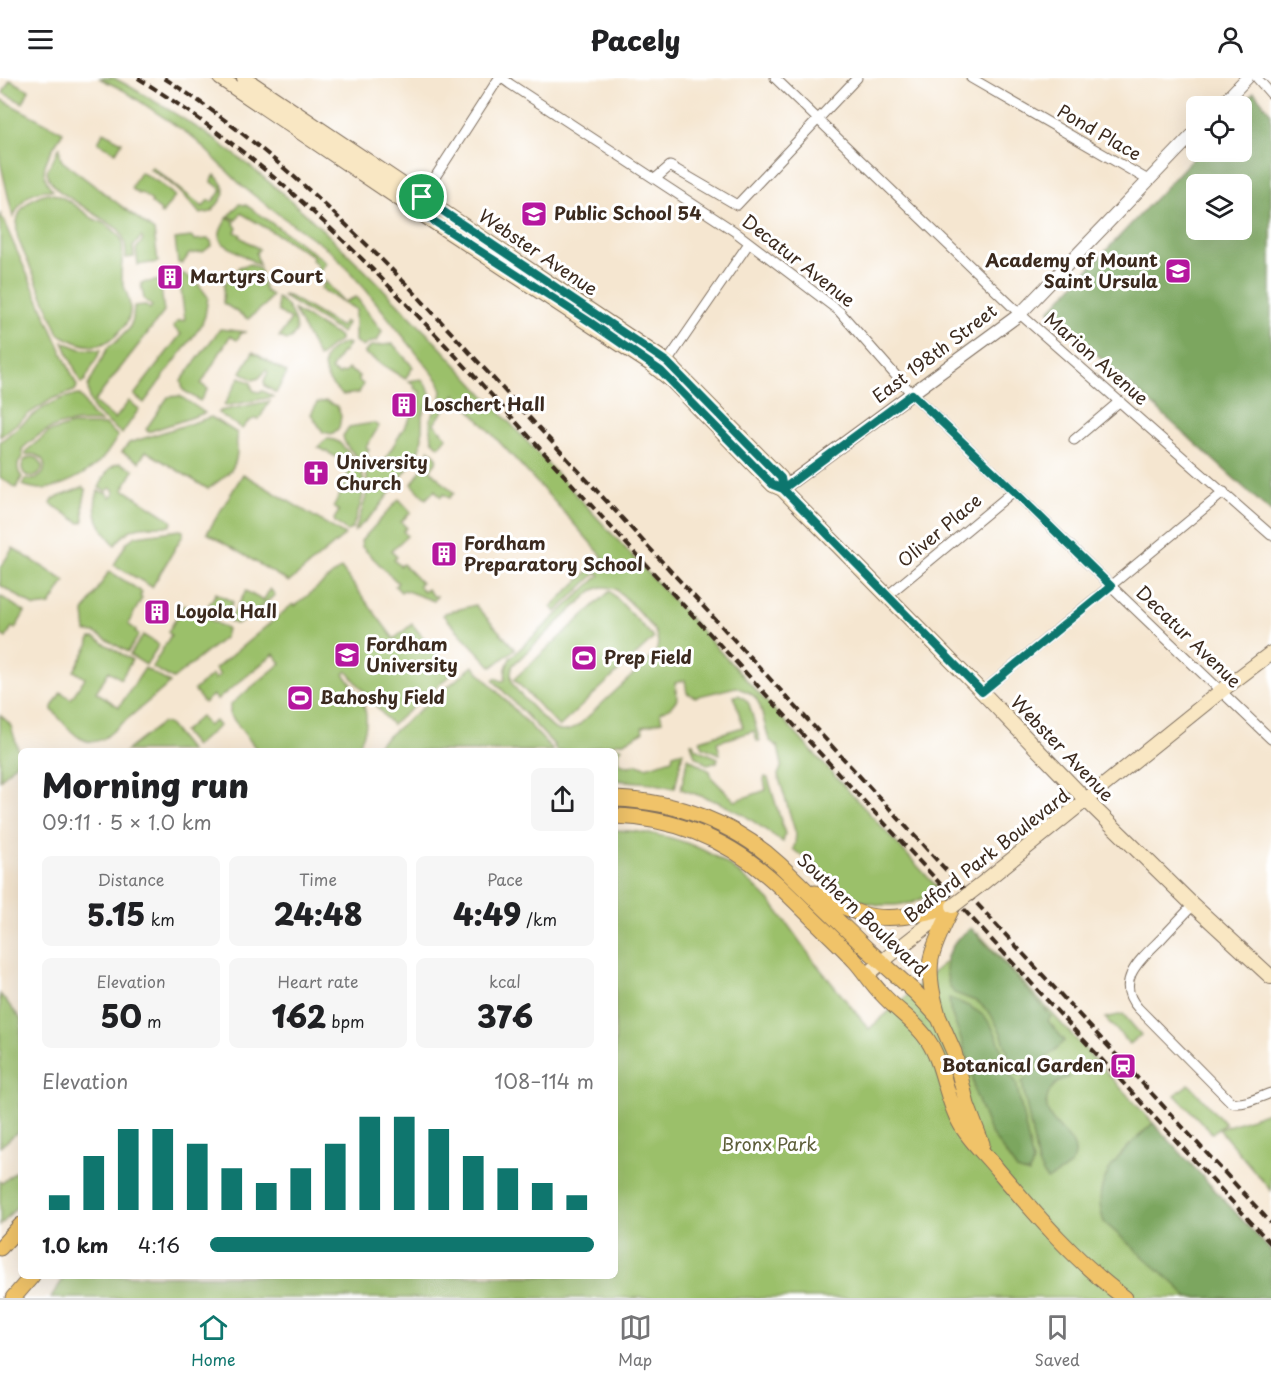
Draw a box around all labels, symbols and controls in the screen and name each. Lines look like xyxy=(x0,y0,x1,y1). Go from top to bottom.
text: Pacely xyxy=(591,19,680,60)
icon: menu xyxy=(24,23,57,56)
icon: person xyxy=(1214,23,1247,56)
map controls xyxy=(1186,96,1252,240)
button: locate xyxy=(1186,96,1252,162)
street label: Pond Place xyxy=(1053,97,1147,167)
pin xyxy=(396,171,447,222)
button: layers xyxy=(1186,174,1252,240)
icon: arrive xyxy=(405,180,438,213)
school or university icon: Public School 54 xyxy=(519,199,549,229)
place label: Public School 54 xyxy=(554,199,702,226)
street label: Webster Avenue xyxy=(474,202,604,302)
street label: Decatur Avenue xyxy=(736,207,862,313)
place label: Academy of Mount Saint Ursula xyxy=(984,246,1158,294)
school or university icon: Academy of Mount Saint Ursula xyxy=(1163,256,1193,286)
building icon: Martyrs Court xyxy=(155,262,185,292)
place label: Martyrs Court xyxy=(190,262,324,289)
street label: East 198th Street xyxy=(866,297,1002,409)
street label: Marion Avenue xyxy=(1039,305,1155,411)
building icon: Loschert Hall xyxy=(389,390,419,420)
place label: Loschert Hall xyxy=(424,390,545,417)
place label: University Church xyxy=(336,448,428,496)
church icon: University Church xyxy=(301,458,331,488)
street label: Oliver Place xyxy=(891,487,987,573)
place label: Fordham Preparatory School xyxy=(464,529,643,577)
building icon: Fordham Preparatory School xyxy=(429,539,459,569)
street label: Decatur Avenue xyxy=(1130,578,1248,694)
building icon: Loyola Hall xyxy=(142,597,172,627)
place label: Loyola Hall xyxy=(176,597,277,624)
place label: Fordham University xyxy=(366,630,458,678)
school or university icon: Fordham University xyxy=(332,640,362,670)
sports icon: Prep Field xyxy=(569,643,599,673)
place label: Prep Field xyxy=(604,643,692,670)
sports icon: Bahoshy Field xyxy=(285,683,315,713)
place label: Bahoshy Field xyxy=(320,683,445,710)
street label: Webster Avenue xyxy=(1005,689,1121,807)
text: Morning run xyxy=(42,759,249,809)
button: share xyxy=(531,768,594,831)
street label: Bedford Park Boulevard xyxy=(897,781,1075,928)
text: 09:11 · 5 × 1.0 km xyxy=(42,807,212,837)
street label: Southern Boulevard xyxy=(792,846,934,982)
text: Distance xyxy=(97,867,165,891)
text: Time xyxy=(299,867,337,891)
text: Pace xyxy=(487,867,523,891)
text: 5.15 xyxy=(87,891,146,936)
text: 24:48 xyxy=(273,891,363,936)
text: 4:49 xyxy=(453,891,521,936)
text: km xyxy=(146,907,175,931)
text: /km xyxy=(521,907,557,931)
text: Elevation xyxy=(96,969,166,993)
text: Heart rate xyxy=(278,969,358,993)
text: kcal xyxy=(489,969,521,993)
text: 50 xyxy=(100,993,142,1038)
text: 162 xyxy=(271,993,326,1038)
text: 376 xyxy=(477,993,533,1038)
text: m xyxy=(142,1009,162,1033)
text: bpm xyxy=(326,1009,365,1033)
place label: Botanical Garden xyxy=(942,1051,1104,1078)
station icon: Botanical Garden xyxy=(1108,1051,1138,1081)
text: Elevation xyxy=(42,1066,128,1096)
text: 108–114 m xyxy=(494,1066,594,1096)
park label: Bronx Park xyxy=(721,1130,817,1157)
text: 1.0 km xyxy=(42,1230,109,1260)
text: 4:16 xyxy=(138,1230,180,1260)
tab: Home xyxy=(191,1311,236,1371)
tab: Map xyxy=(618,1311,652,1371)
tab: Saved xyxy=(1034,1311,1080,1371)

